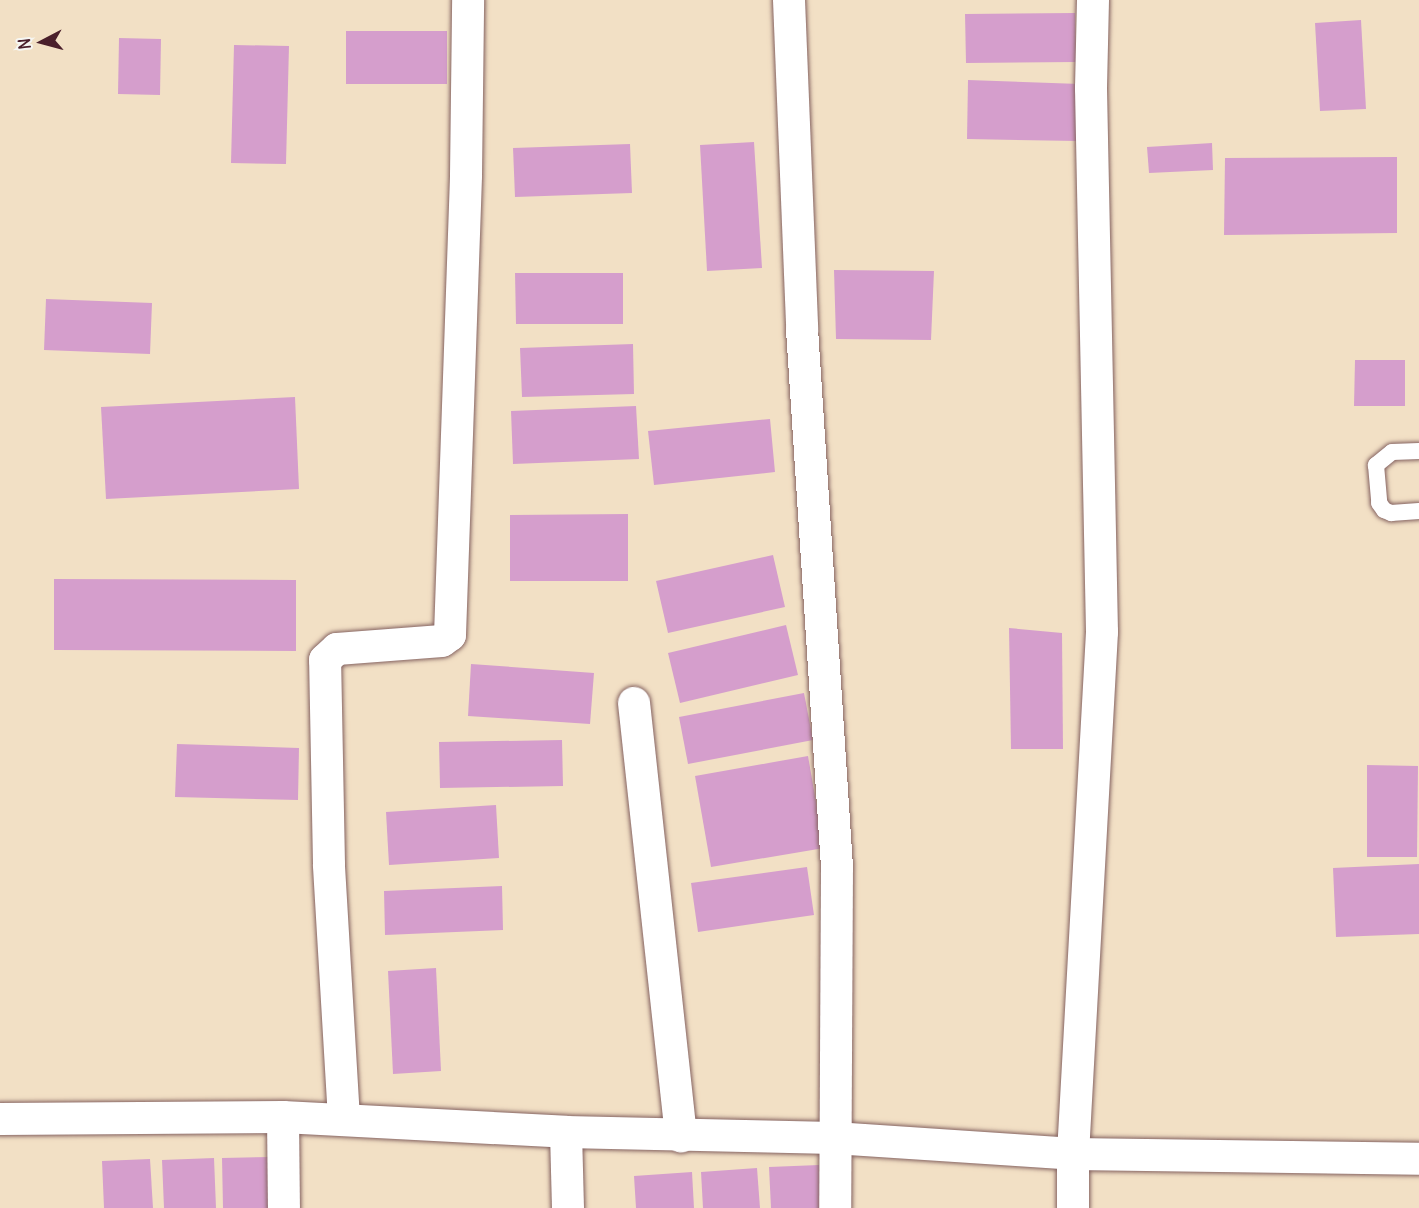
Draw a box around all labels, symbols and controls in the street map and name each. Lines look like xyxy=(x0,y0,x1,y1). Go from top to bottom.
north arrow xyxy=(12,12,72,72)
text: N xyxy=(14,37,35,50)

